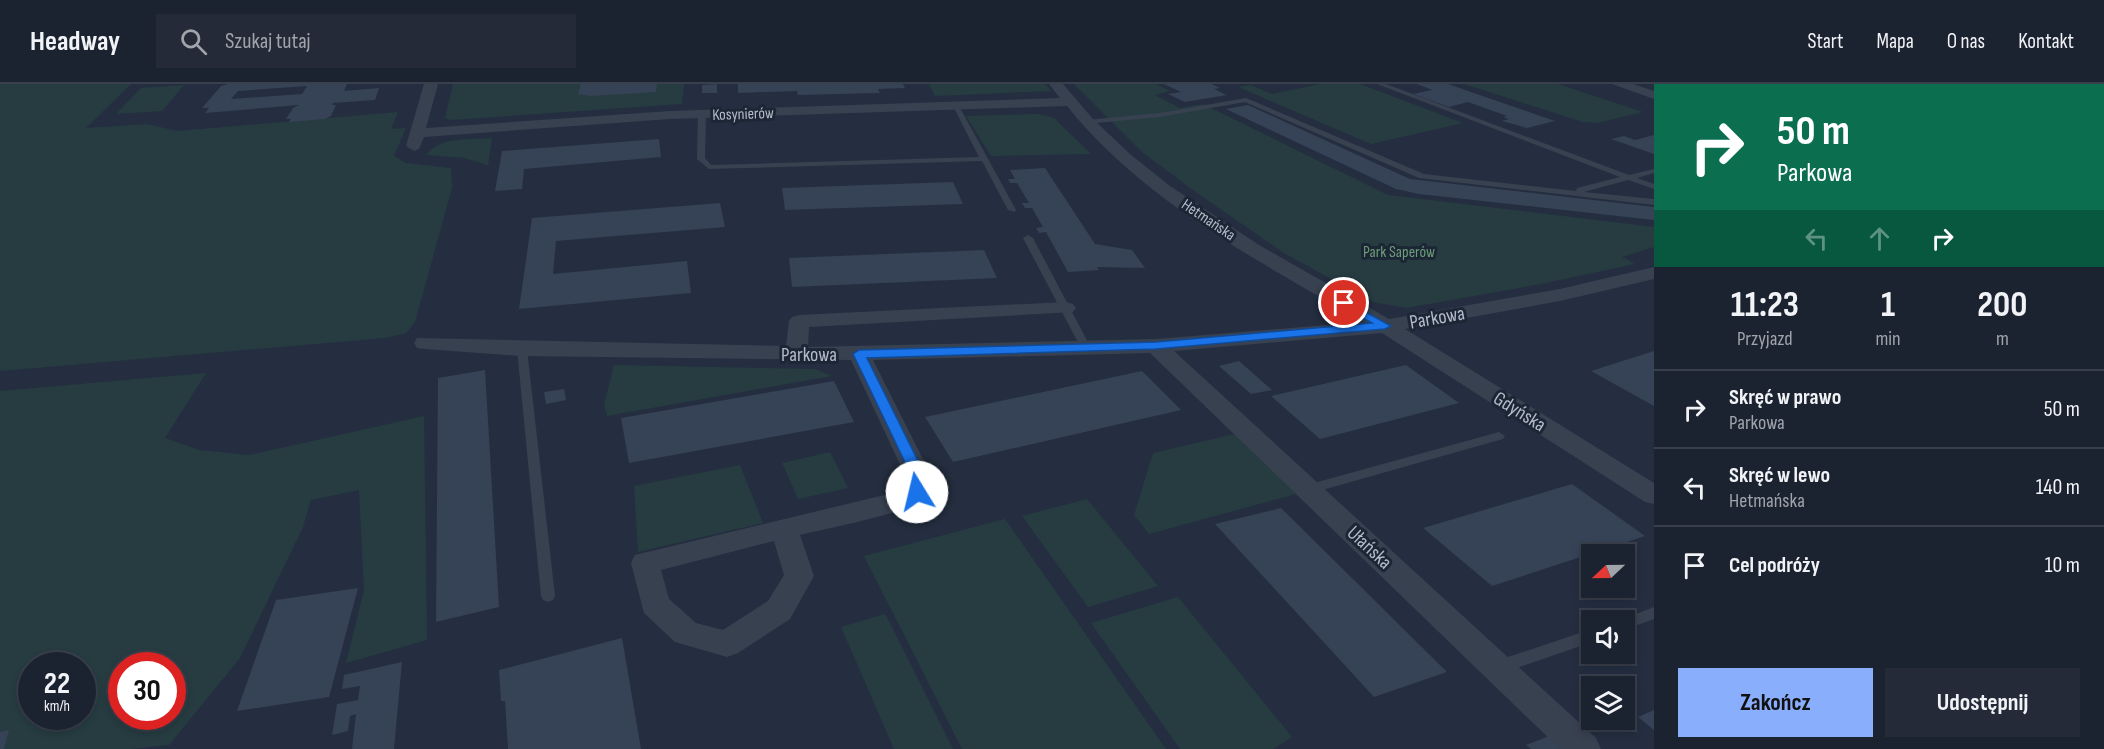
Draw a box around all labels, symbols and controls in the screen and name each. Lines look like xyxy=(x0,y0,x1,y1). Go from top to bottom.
search box xyxy=(156,14,576,68)
text: Headway xyxy=(30,25,120,58)
icon: search xyxy=(177,25,210,58)
text: Szukaj tutaj xyxy=(225,28,311,55)
text: Start xyxy=(1807,29,1844,54)
text: Mapa xyxy=(1877,29,1914,54)
text: O nas xyxy=(1947,29,1985,54)
text: Kontakt xyxy=(2018,29,2074,54)
street label: Kosynierów xyxy=(712,104,774,125)
text: 50 m xyxy=(1777,106,1850,157)
icon: right xyxy=(1678,108,1756,186)
text: Parkowa xyxy=(1777,157,1852,189)
street label: Hetmańska xyxy=(1178,195,1239,245)
icon: left xyxy=(1800,222,1833,255)
icon: ahead xyxy=(1863,222,1896,255)
icon: right xyxy=(1926,222,1959,255)
park label: Park Saperów xyxy=(1363,243,1435,262)
pin xyxy=(1318,277,1369,328)
text: 11:23 xyxy=(1731,284,1799,327)
text: 1 xyxy=(1881,284,1895,327)
text: 200 xyxy=(1977,284,2027,327)
icon: arrive xyxy=(1327,286,1360,319)
street label: Parkowa xyxy=(1408,301,1467,335)
text: Przyjazd xyxy=(1737,327,1793,351)
text: min xyxy=(1876,327,1901,351)
text: m xyxy=(1996,327,2009,351)
street label: Parkowa xyxy=(781,343,837,367)
text: Skręć w prawo xyxy=(1729,384,1841,411)
street label: Gdyńska xyxy=(1489,387,1550,437)
icon: right xyxy=(1678,393,1711,426)
text: 50 m xyxy=(2044,396,2080,423)
text: Parkowa xyxy=(1729,411,1785,435)
position arrow xyxy=(885,460,949,524)
text: Skręć w lewo xyxy=(1729,462,1830,489)
icon: left xyxy=(1678,471,1711,504)
text: 140 m xyxy=(2036,474,2080,501)
text: Hetmańska xyxy=(1729,489,1805,513)
street label: Ułańska xyxy=(1342,521,1397,574)
north arrow xyxy=(1581,544,1635,598)
map controls xyxy=(1581,544,1635,730)
icon: arrive xyxy=(1678,549,1711,582)
text: Cel podróży xyxy=(1729,552,1820,579)
text: 10 m xyxy=(2045,552,2080,579)
button: sound xyxy=(1581,610,1635,664)
speed limit sign: 30 xyxy=(108,652,186,730)
text: 22 xyxy=(44,666,70,702)
button: Zakończ xyxy=(1678,668,1873,737)
button: Udostępnij xyxy=(1885,668,2080,737)
button: layers xyxy=(1581,676,1635,730)
text: km/h xyxy=(44,697,70,716)

